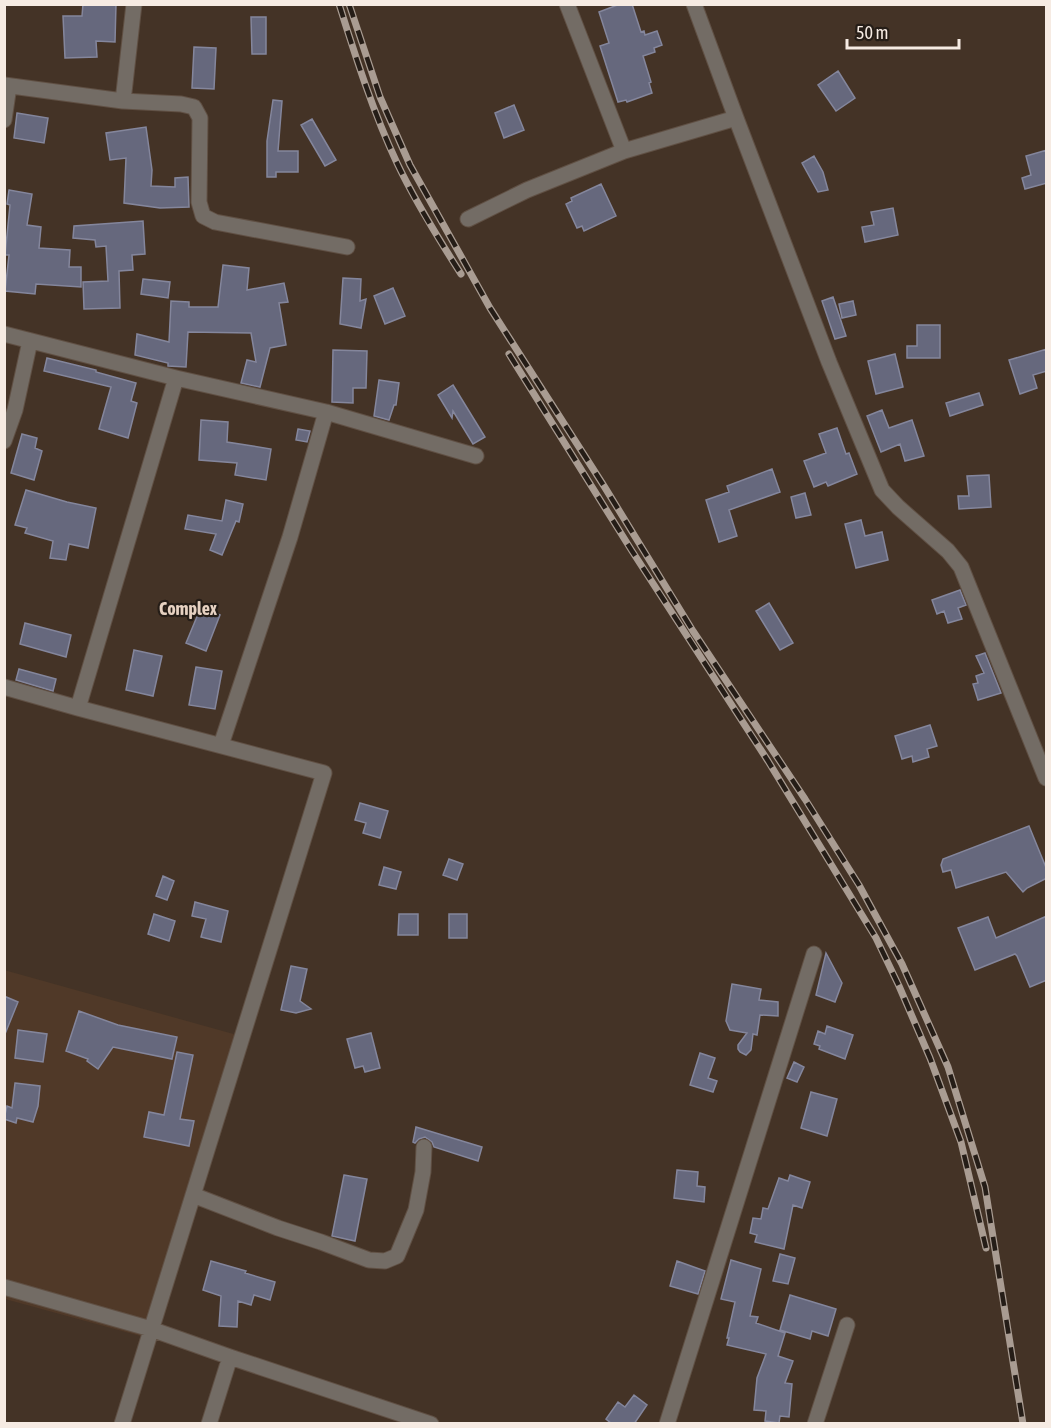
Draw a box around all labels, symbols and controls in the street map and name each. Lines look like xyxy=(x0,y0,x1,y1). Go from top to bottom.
scale bar xyxy=(847,12,960,50)
text: 50 m xyxy=(856,22,888,43)
district label: Complex xyxy=(159,598,218,619)

